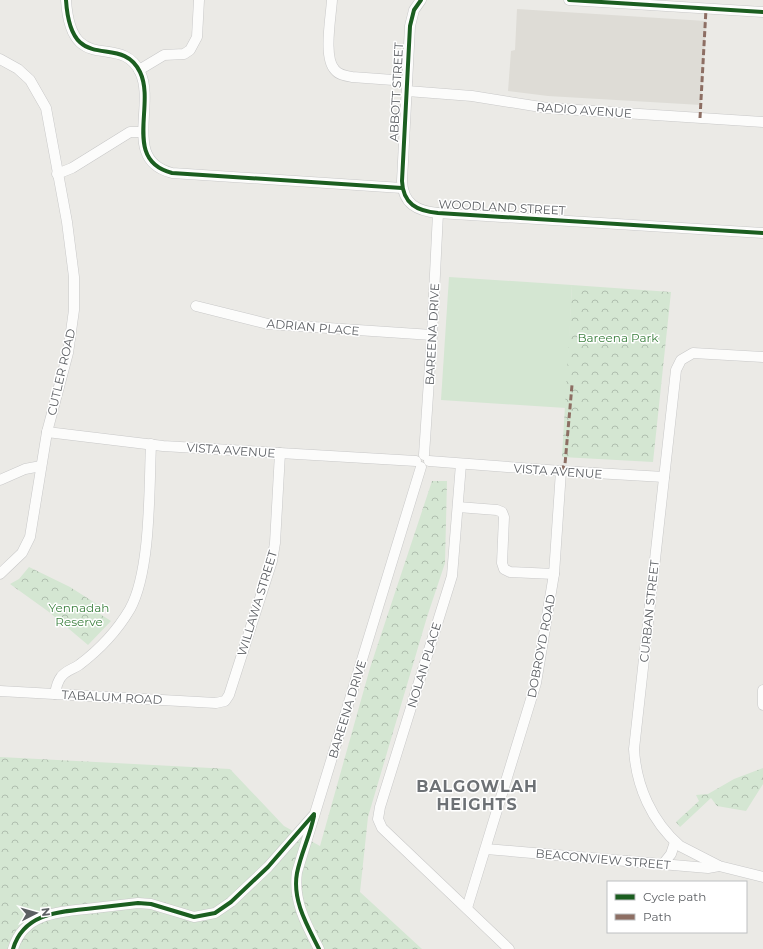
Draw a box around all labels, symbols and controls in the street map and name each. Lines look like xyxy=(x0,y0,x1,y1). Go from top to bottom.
street label: ABBOTT STREET xyxy=(386,42,406,142)
street label: RADIO AVENUE xyxy=(536,99,632,121)
street label: WOODLAND STREET xyxy=(438,196,566,218)
street label: BAREENA DRIVE xyxy=(422,283,442,385)
street label: ADRIAN PLACE xyxy=(266,315,360,339)
street label: CUTLER ROAD xyxy=(44,327,78,417)
park label: Bareena Park xyxy=(577,330,659,345)
street label: VISTA AVENUE xyxy=(186,439,276,461)
street label: VISTA AVENUE xyxy=(513,460,603,482)
street label: WILLAWA STREET xyxy=(234,548,280,658)
street label: CURBAN STREET xyxy=(636,559,662,663)
street label: DOBROYD ROAD xyxy=(524,593,558,699)
park label: Yennadah Reserve xyxy=(49,600,109,629)
street label: NOLAN PLACE xyxy=(404,620,444,710)
street label: BAREENA DRIVE xyxy=(325,658,369,760)
street label: TABALUM ROAD xyxy=(61,687,163,707)
district label: BALGOWLAH HEIGHTS xyxy=(416,777,538,814)
street label: BEACONVIEW STREET xyxy=(535,846,671,872)
legend xyxy=(607,881,747,933)
text: Cycle path xyxy=(643,889,706,904)
north arrow xyxy=(16,893,56,933)
text: N xyxy=(39,907,53,917)
text: Path xyxy=(643,909,672,924)

